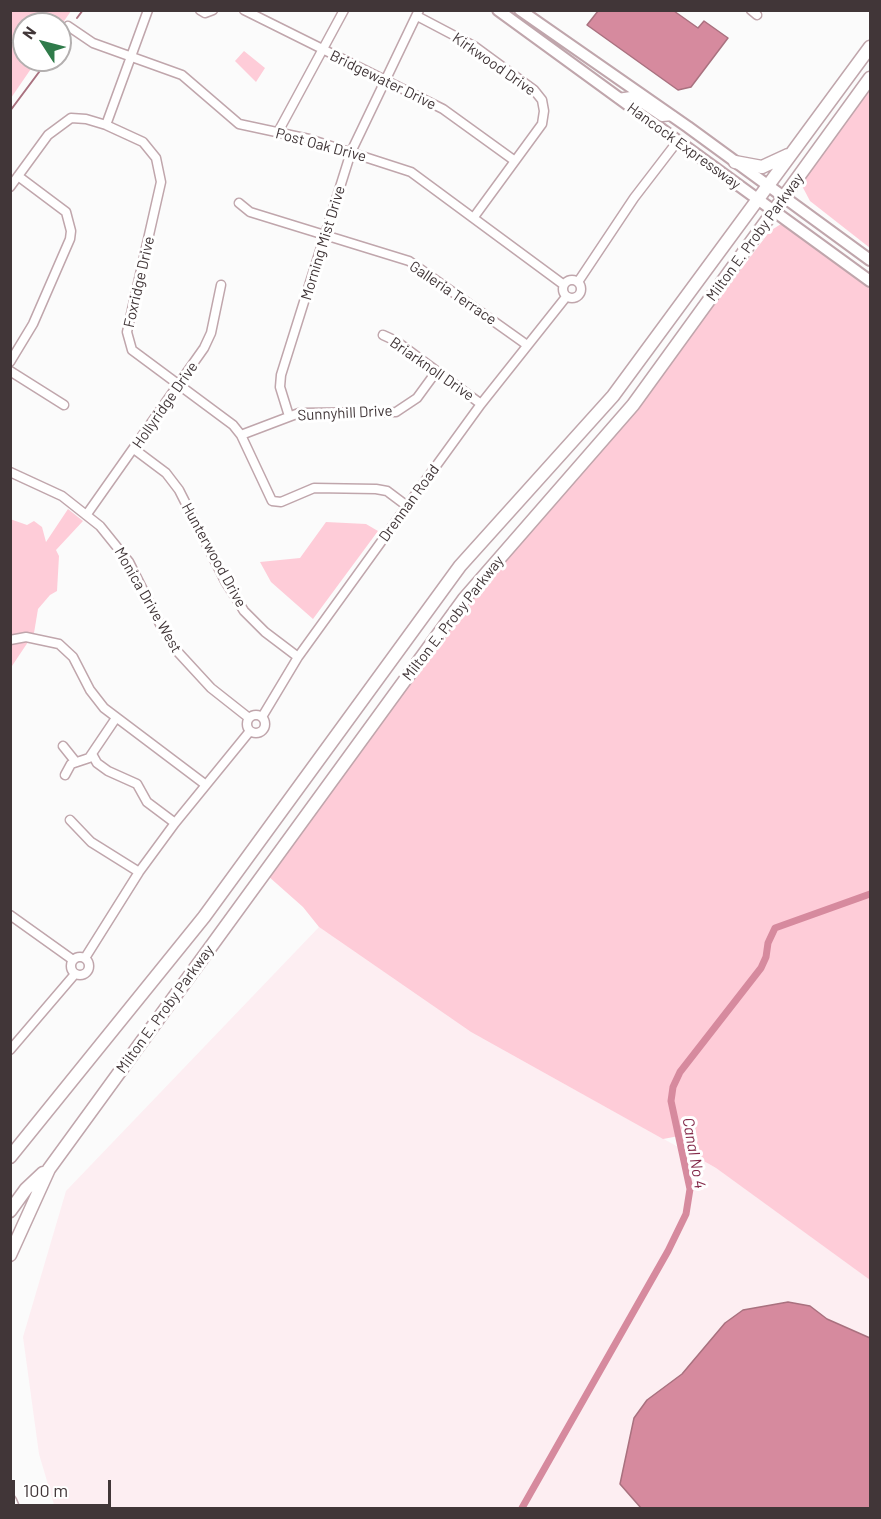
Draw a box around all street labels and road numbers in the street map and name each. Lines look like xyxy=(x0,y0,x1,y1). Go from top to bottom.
street label: Kirkwood Drive xyxy=(449,29,539,99)
street label: Bridgewater Drive xyxy=(327,46,439,114)
street label: Hancock Expressway xyxy=(624,99,744,193)
street label: Post Oak Drive xyxy=(274,124,368,166)
street label: Milton E. Proby Parkway xyxy=(703,170,807,304)
street label: Morning Mist Drive xyxy=(297,183,349,303)
street label: Foxridge Drive xyxy=(120,235,158,329)
street label: Galleria Terrace xyxy=(406,257,500,329)
street label: Briarknoll Drive xyxy=(386,333,478,405)
street label: Hollyridge Drive xyxy=(128,358,202,452)
street label: Sunnyhill Drive xyxy=(297,402,393,424)
street label: Drennan Road xyxy=(375,461,443,545)
street label: Hunterwood Drive xyxy=(178,500,250,610)
street label: Monica Drive West xyxy=(111,544,185,656)
street label: Milton E. Proby Parkway xyxy=(399,552,507,684)
street label: Milton E. Proby Parkway xyxy=(113,942,217,1076)

